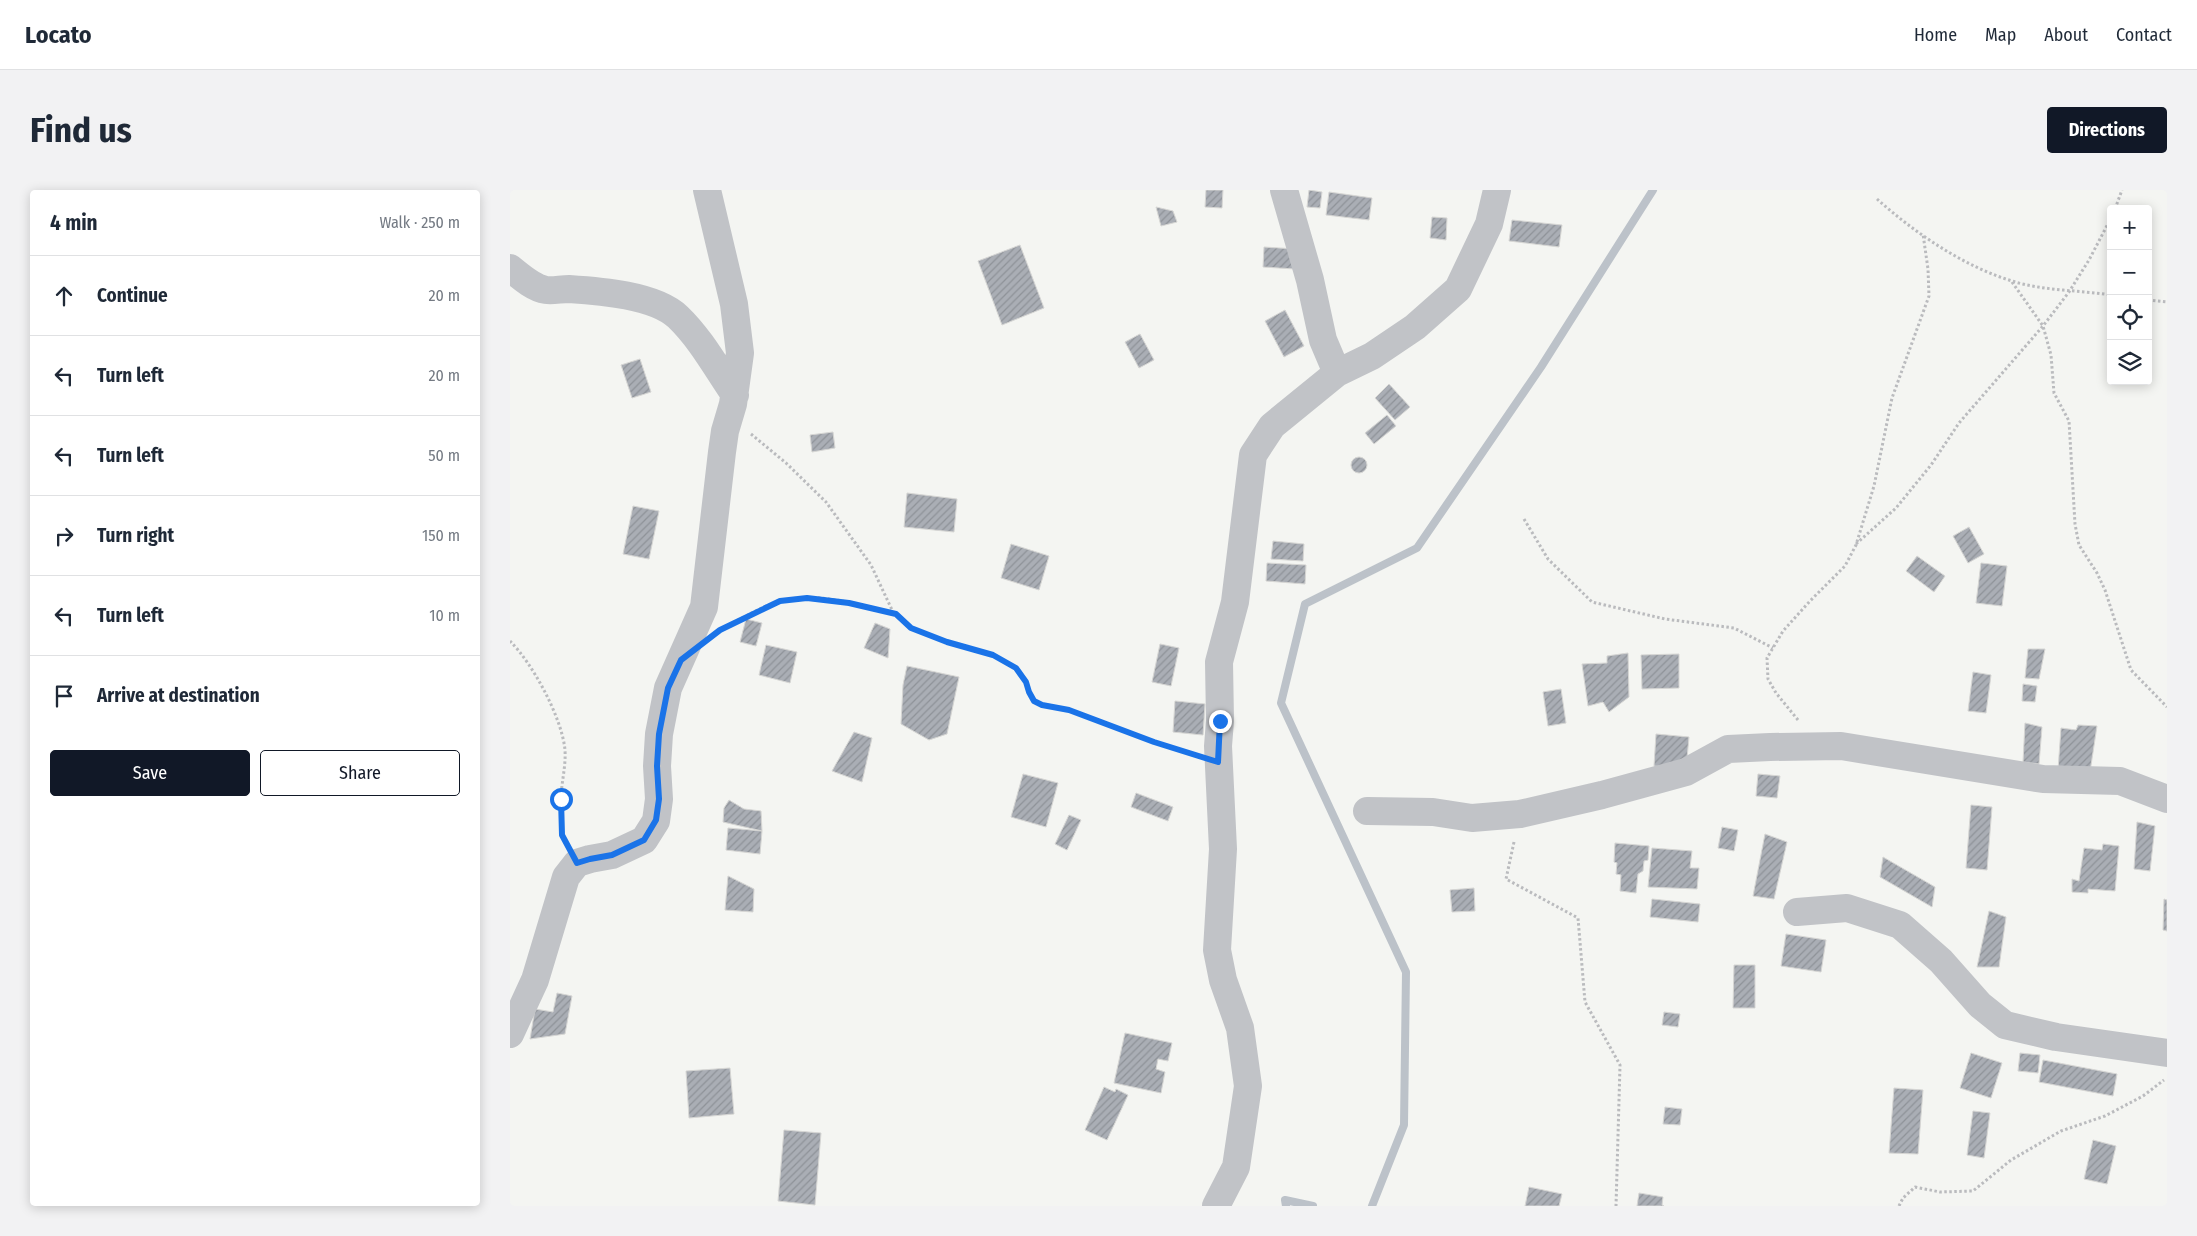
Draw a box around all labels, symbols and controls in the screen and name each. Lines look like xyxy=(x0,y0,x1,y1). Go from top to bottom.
text: Locato xyxy=(25,21,91,49)
text: Home xyxy=(1914,24,1957,46)
text: Map xyxy=(1985,24,2016,46)
text: About xyxy=(2044,24,2088,46)
text: Contact xyxy=(2116,24,2172,46)
button: Directions xyxy=(2047,107,2167,153)
text: Find us xyxy=(30,109,132,151)
map controls xyxy=(2107,205,2152,385)
button: + xyxy=(2107,205,2152,250)
text: 4 min xyxy=(50,210,98,236)
text: Walk · 250 m xyxy=(379,213,460,232)
button: − xyxy=(2107,250,2152,295)
icon: ahead xyxy=(50,282,78,310)
text: Continue xyxy=(97,284,168,307)
text: 20 m xyxy=(429,286,460,305)
button: locate xyxy=(2107,295,2152,340)
button: layers xyxy=(2107,340,2152,385)
icon: left xyxy=(50,362,78,390)
text: Turn left xyxy=(97,364,164,387)
text: 20 m xyxy=(429,366,460,385)
icon: left xyxy=(50,442,78,470)
text: Turn left xyxy=(97,444,164,467)
text: 50 m xyxy=(428,446,460,465)
icon: right xyxy=(50,522,78,550)
text: Turn right xyxy=(97,524,174,547)
text: 150 m xyxy=(422,526,460,545)
icon: left xyxy=(50,602,78,630)
text: Turn left xyxy=(97,604,164,627)
text: 10 m xyxy=(429,606,460,625)
icon: arrive xyxy=(50,682,78,710)
text: Arrive at destination xyxy=(97,684,260,707)
route end xyxy=(1209,710,1232,733)
button: Save xyxy=(50,750,250,796)
button: Share xyxy=(260,750,460,796)
route start xyxy=(550,788,573,811)

